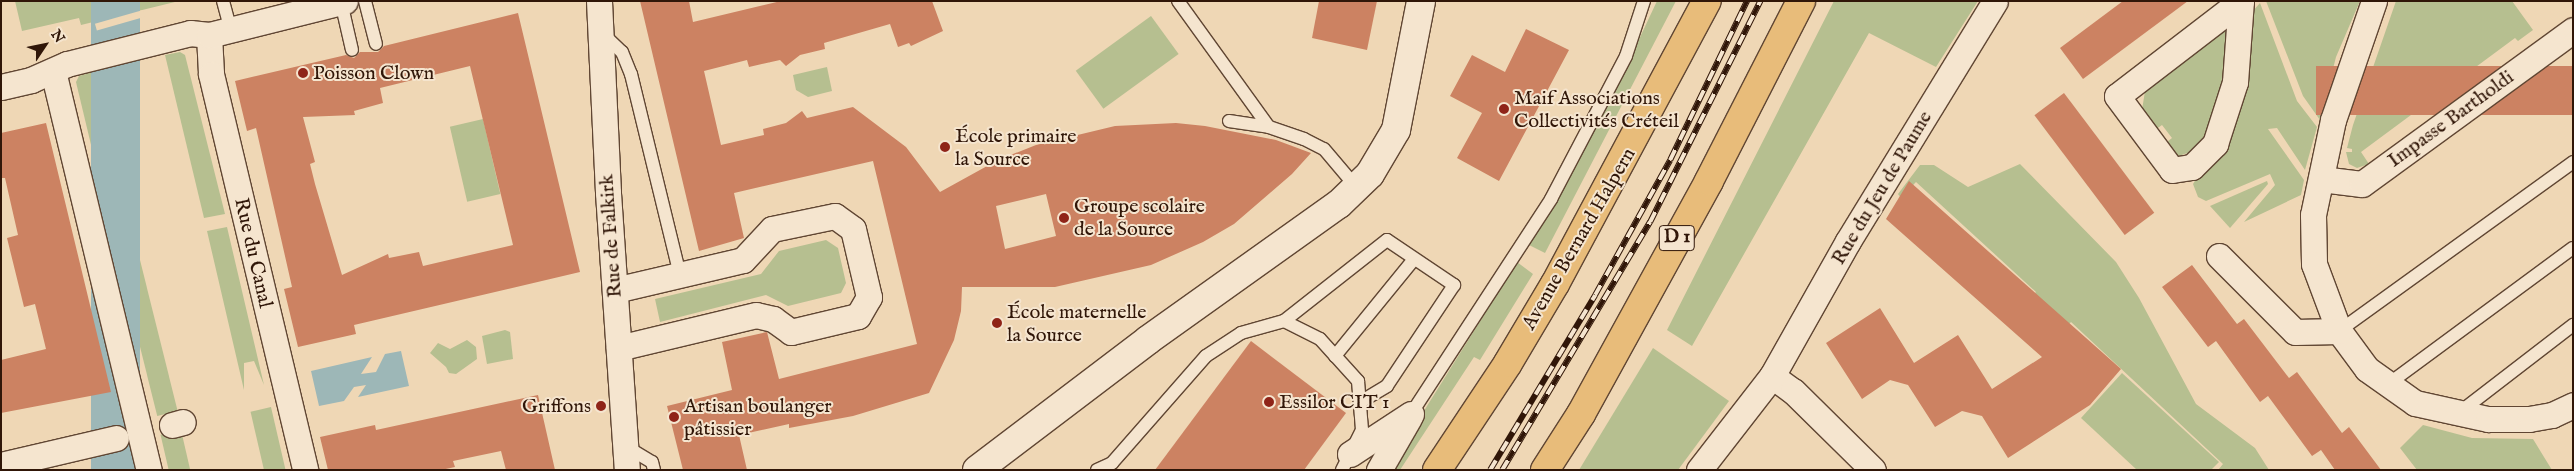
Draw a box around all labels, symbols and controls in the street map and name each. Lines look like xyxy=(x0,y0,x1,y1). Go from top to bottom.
north arrow xyxy=(20,20,70,70)
text: N xyxy=(47,27,68,47)
place label: Poisson Clown xyxy=(313,61,434,85)
street label: Impasse Bartholdi xyxy=(2383,65,2519,173)
marker: Poisson Clown xyxy=(297,67,309,79)
place label: Maif Associations Collectivités Créteil xyxy=(1514,86,1679,133)
marker: Maif Associations Collectivités Créteil xyxy=(1498,103,1510,115)
street label: Rue du Jeu de Paume xyxy=(1827,107,1937,269)
place label: École primaire la Source xyxy=(955,124,1077,171)
marker: École primaire la Source xyxy=(939,141,951,153)
street label: Avenue Bernard Halpern xyxy=(1517,144,1641,334)
street label: Rue de Falkirk xyxy=(595,173,627,299)
place label: Groupe scolaire de la Source xyxy=(1074,195,1205,242)
street label: Rue du Canal xyxy=(229,196,277,310)
marker: Groupe scolaire de la Source xyxy=(1058,212,1070,224)
road number: D 1 xyxy=(1658,222,1696,254)
place label: École maternelle la Source xyxy=(1007,300,1146,347)
marker: École maternelle la Source xyxy=(991,317,1003,329)
place label: Essilor CIT 1 xyxy=(1279,390,1389,414)
place label: Griffons xyxy=(522,394,591,418)
place label: Artisan boulanger pâtissier xyxy=(684,394,832,441)
marker: Essilor CIT 1 xyxy=(1263,396,1275,408)
marker: Griffons xyxy=(595,400,607,412)
marker: Artisan boulanger pâtissier xyxy=(668,411,680,423)

